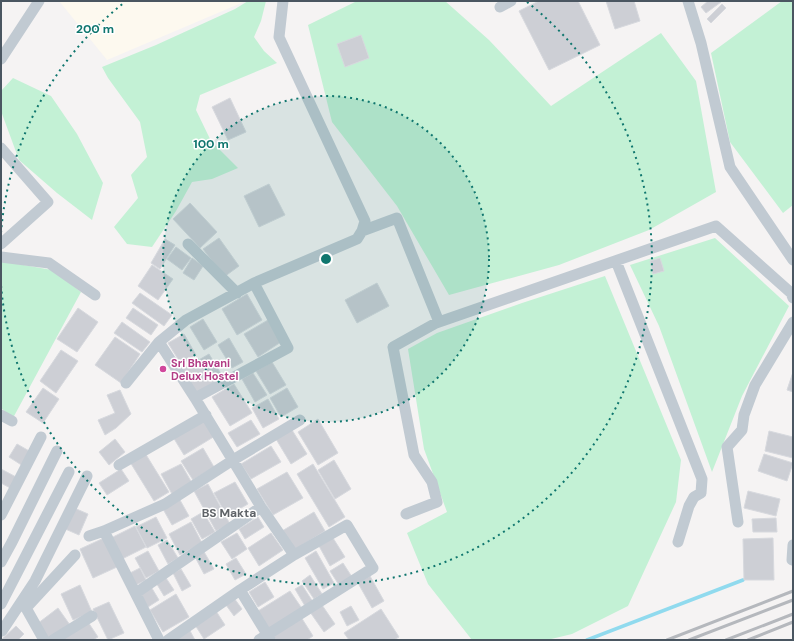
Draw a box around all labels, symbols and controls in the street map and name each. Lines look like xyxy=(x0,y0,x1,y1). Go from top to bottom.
text: 200 m xyxy=(76,21,114,37)
text: 100 m xyxy=(193,136,229,152)
centre of rings xyxy=(319,252,333,266)
place label: Sri Bhavani Delux Hostel xyxy=(171,356,238,383)
marker: Sri Bhavani Delux Hostel xyxy=(158,364,168,374)
district label: BS Makta xyxy=(202,505,256,521)

